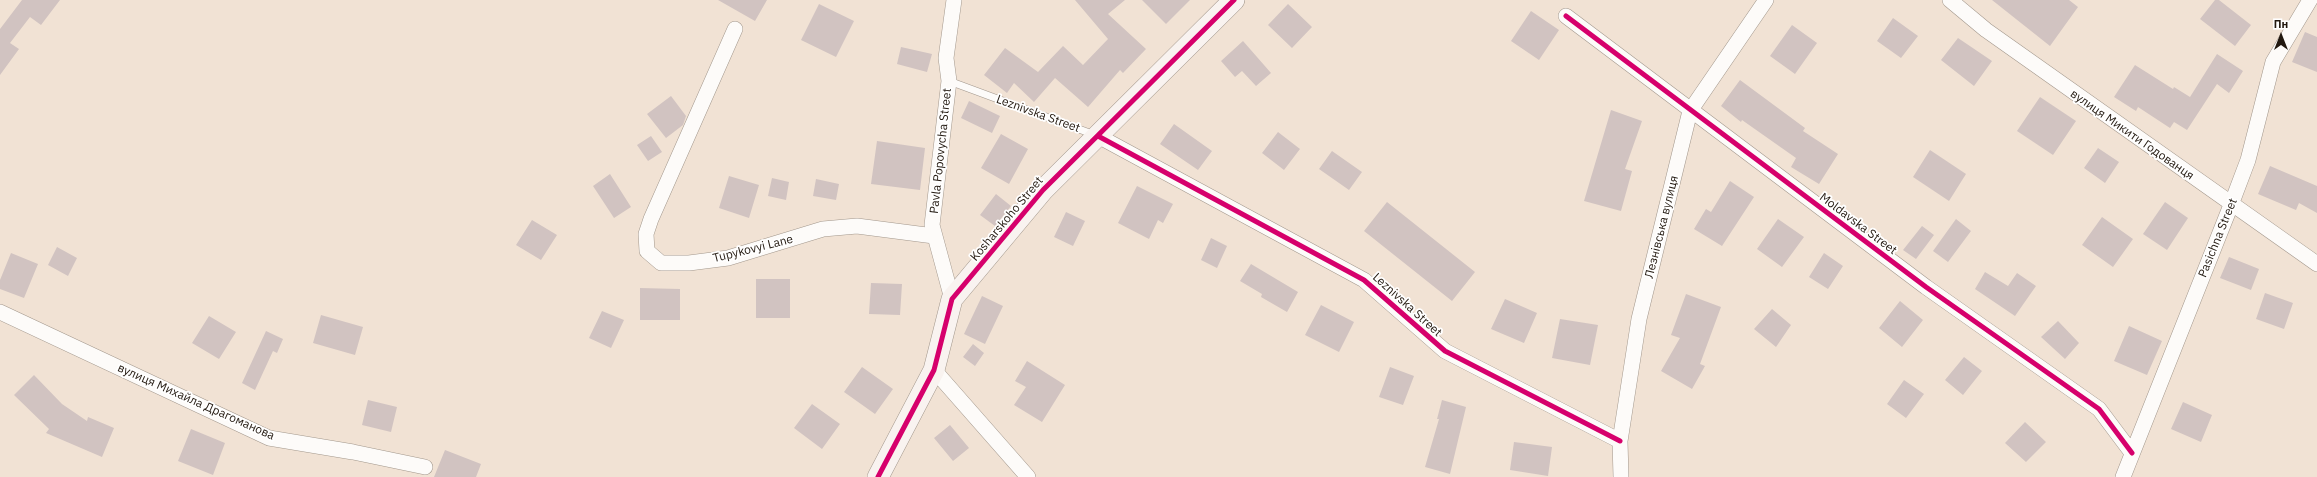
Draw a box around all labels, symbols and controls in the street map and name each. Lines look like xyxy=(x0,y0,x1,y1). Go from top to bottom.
north arrow xyxy=(2261,16,2301,56)
text: Пн xyxy=(2274,17,2288,31)
street label: вулиця Микити Годованця xyxy=(2067,87,2197,183)
street label: Pavla Popovycha Street xyxy=(927,88,955,214)
street label: Leznivska Street xyxy=(994,92,1082,136)
street label: Kosharskoho Street xyxy=(968,174,1046,264)
street label: Лезнівська вулиця xyxy=(1642,174,1682,280)
street label: Moldavska Street xyxy=(1816,190,1900,258)
street label: Pasichna Street xyxy=(2196,196,2240,280)
street label: Tupykovyi Lane xyxy=(711,232,795,266)
street label: Leznivska Street xyxy=(1369,270,1445,340)
street label: вулиця Михайла Драгоманова xyxy=(115,361,277,443)

